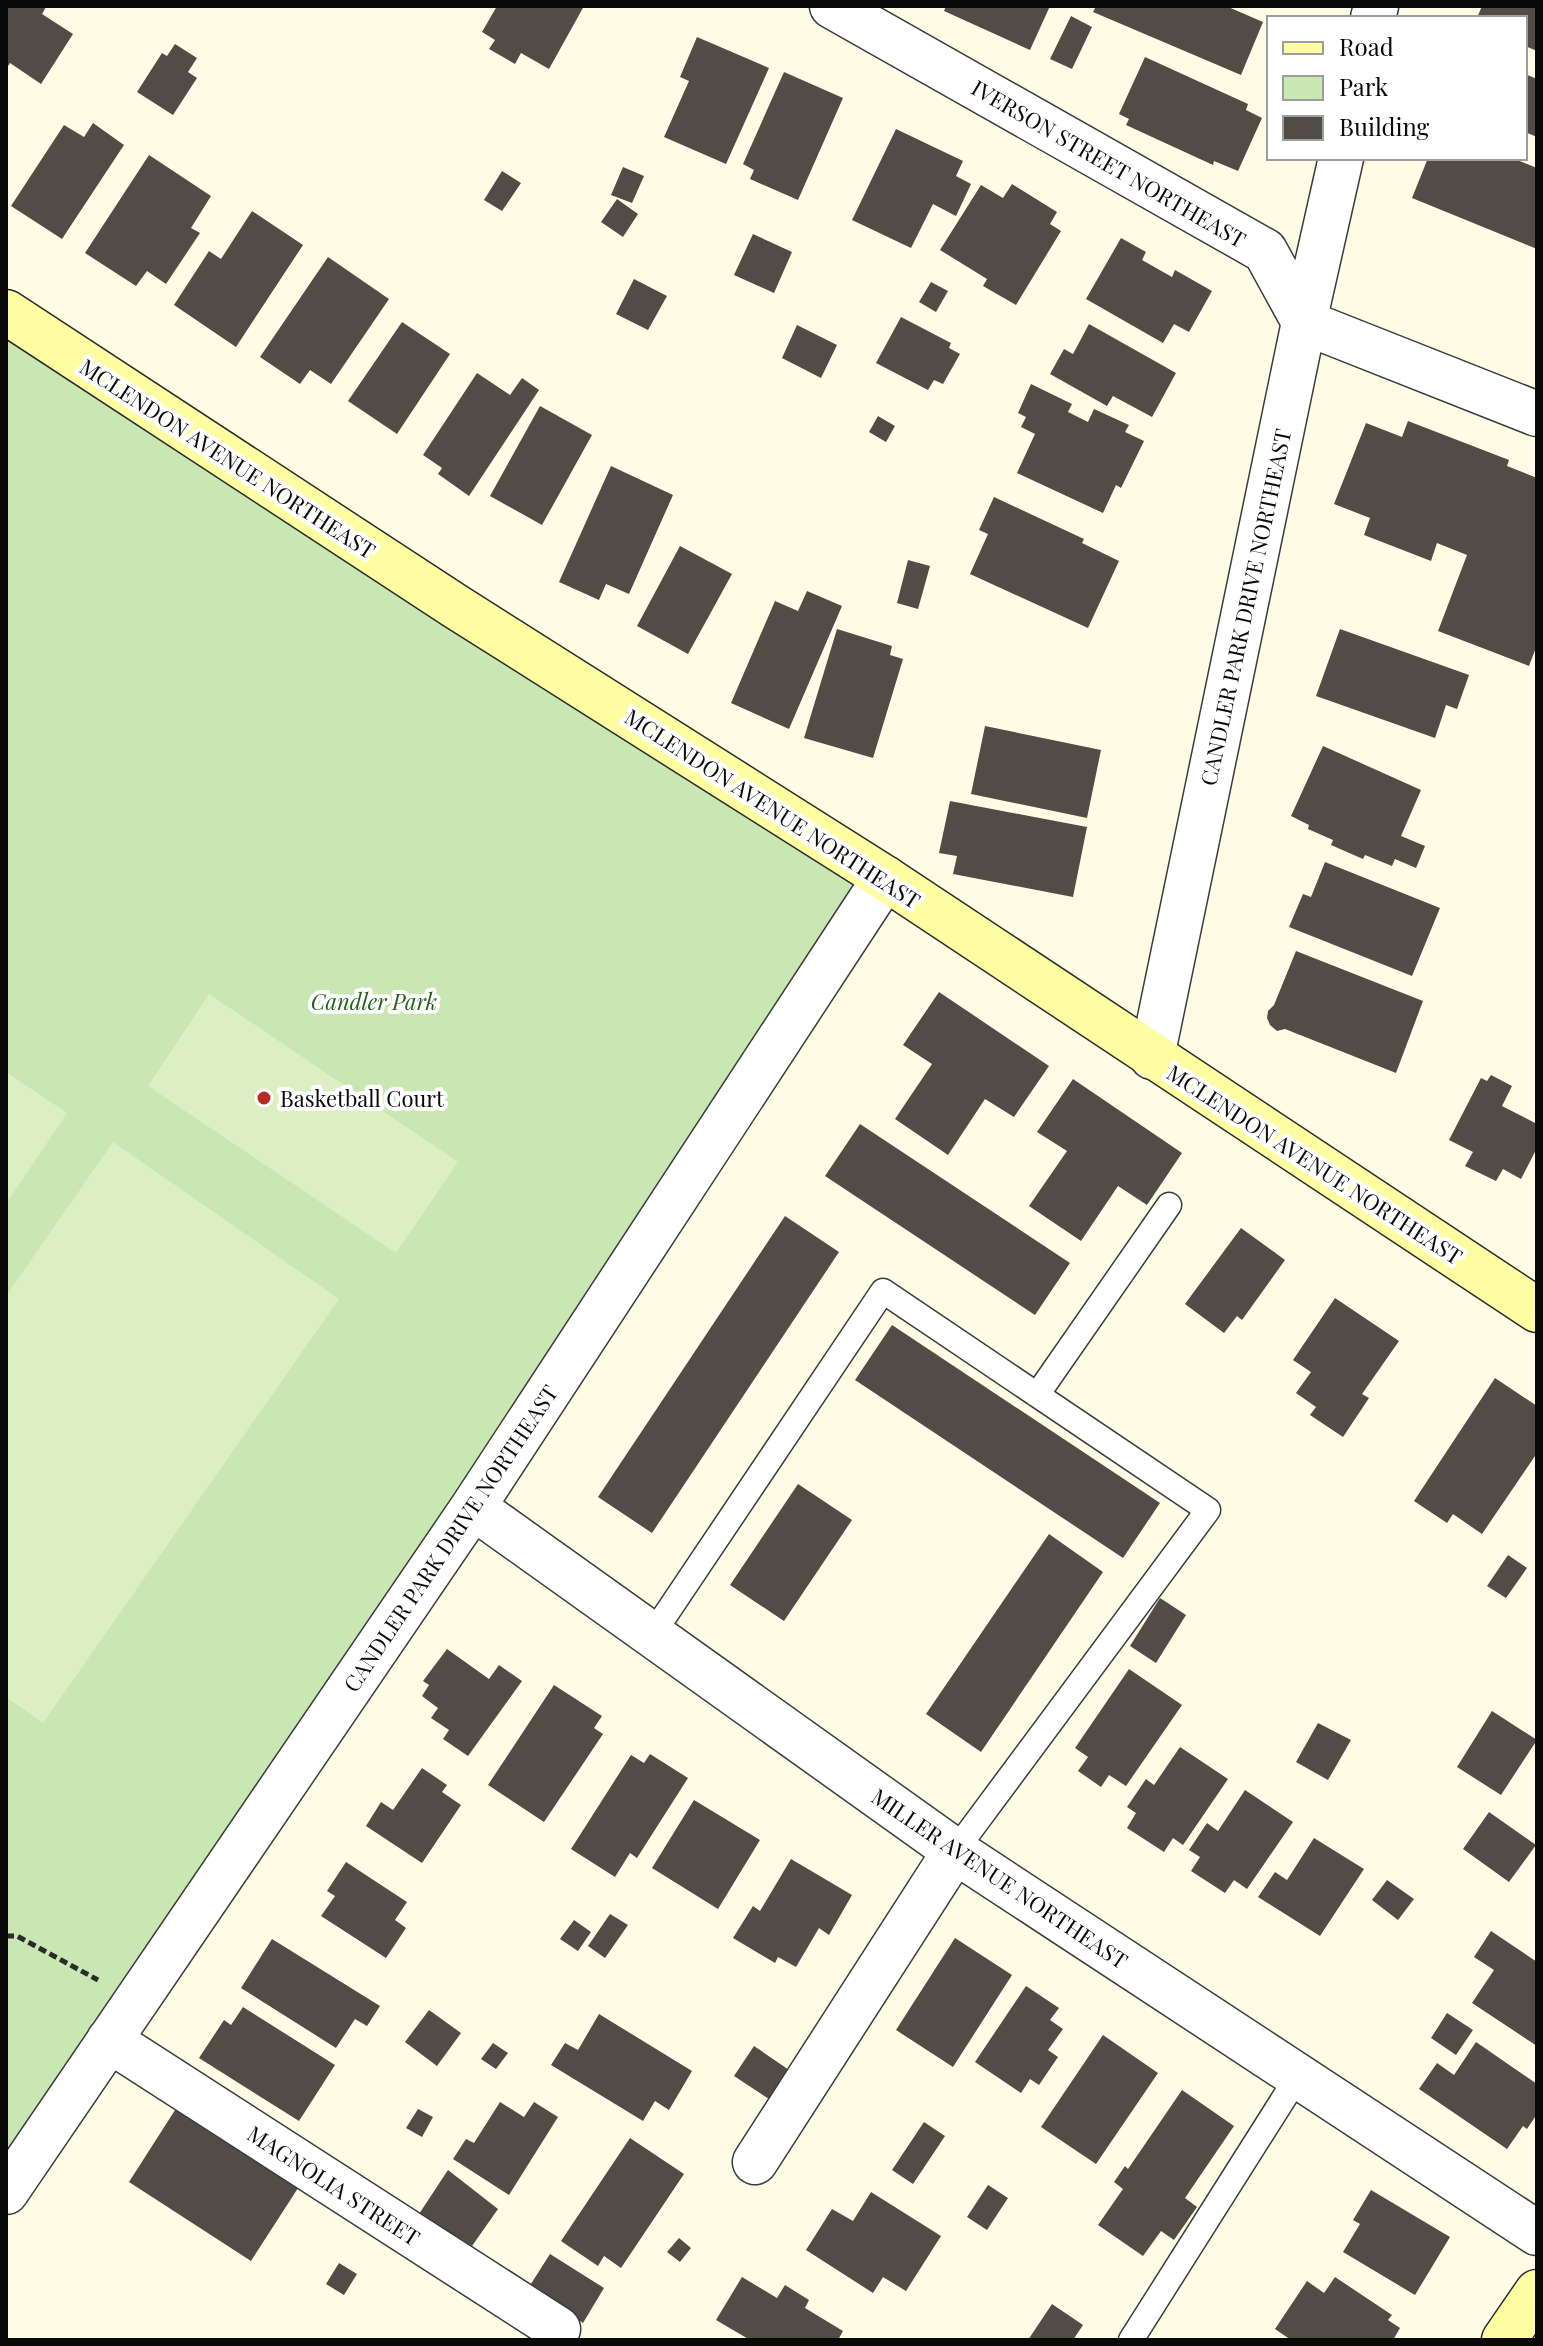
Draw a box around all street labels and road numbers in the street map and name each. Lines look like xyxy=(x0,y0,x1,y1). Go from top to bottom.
street label: IVERSON STREET NORTHEAST xyxy=(966,72,1252,254)
street label: MCLENDON AVENUE NORTHEAST xyxy=(75,351,382,565)
street label: CANDLER PARK DRIVE NORTHEAST xyxy=(1192,426,1298,788)
street label: MCLENDON AVENUE NORTHEAST xyxy=(620,701,927,915)
street label: MCLENDON AVENUE NORTHEAST xyxy=(1162,1057,1469,1271)
street label: CANDLER PARK DRIVE NORTHEAST xyxy=(336,1378,564,1697)
street label: MILLER AVENUE NORTHEAST xyxy=(866,1781,1134,1975)
street label: MAGNOLIA STREET xyxy=(242,2118,426,2252)

